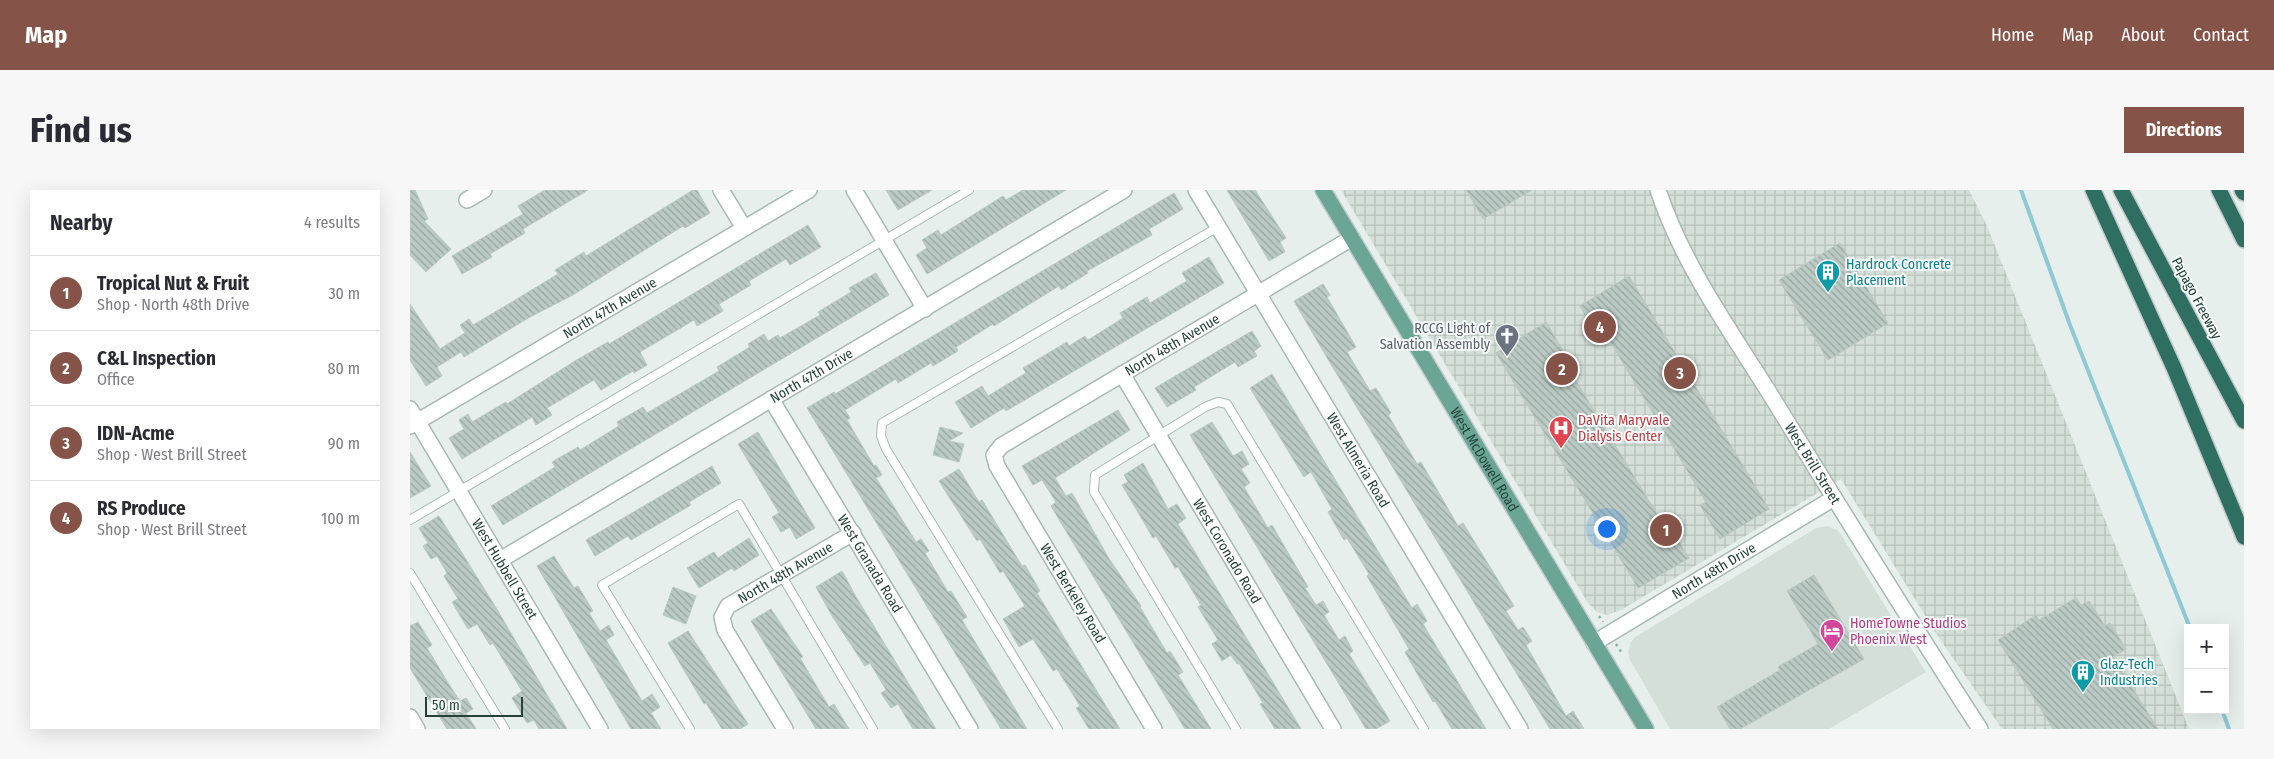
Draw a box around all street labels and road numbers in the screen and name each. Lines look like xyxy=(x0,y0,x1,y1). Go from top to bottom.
street label: Papago Freeway xyxy=(2168,254,2226,343)
street label: North 47th Avenue xyxy=(560,274,660,343)
street label: North 48th Avenue xyxy=(1122,310,1223,380)
street label: North 47th Drive xyxy=(767,345,856,407)
street label: West McDowell Road xyxy=(1446,404,1522,515)
street label: West Almeria Road xyxy=(1323,410,1393,511)
street label: West Brill Street xyxy=(1781,420,1844,508)
street label: West Coronado Road xyxy=(1189,496,1264,607)
street label: West Granada Road xyxy=(834,512,906,616)
street label: West Hubbell Street xyxy=(468,516,541,623)
street label: North 48th Avenue xyxy=(735,539,836,607)
street label: North 48th Drive xyxy=(1669,539,1759,603)
street label: West Berkeley Road xyxy=(1036,540,1109,646)

